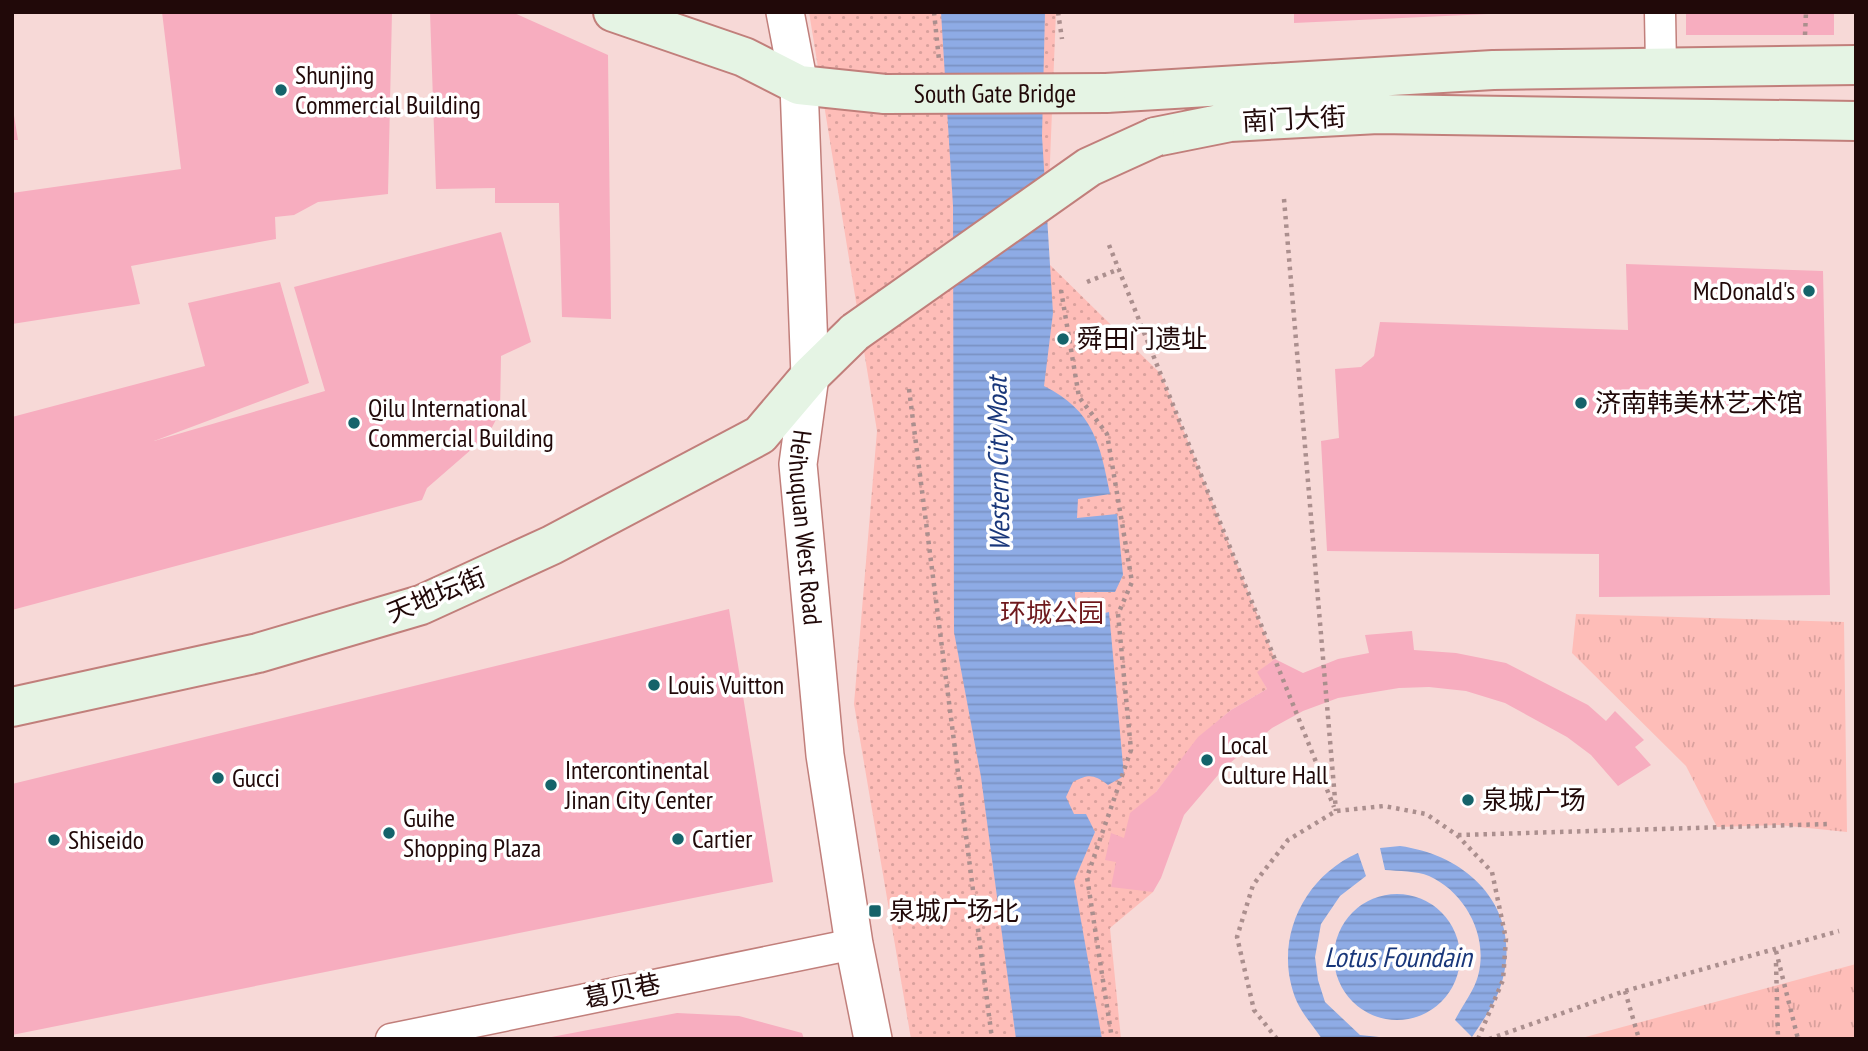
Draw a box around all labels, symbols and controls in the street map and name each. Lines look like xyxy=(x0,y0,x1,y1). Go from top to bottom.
place label: Shunjing Commercial Building xyxy=(295,58,481,121)
street label: South Gate Bridge xyxy=(914,76,1076,110)
marker: Shunjing Commercial Building xyxy=(273,82,289,98)
street label: 南门大街 xyxy=(1241,99,1347,138)
place label: McDonald's xyxy=(1693,274,1795,307)
marker: McDonald's xyxy=(1801,283,1817,299)
place label: 舜田门遗址 xyxy=(1077,322,1207,355)
marker: 舜田门遗址 xyxy=(1055,331,1071,347)
water label: Western City Moat xyxy=(977,373,1018,552)
place label: 济南韩美林艺术馆 xyxy=(1595,386,1803,419)
place label: Qilu International Commercial Building xyxy=(368,391,554,454)
marker: 济南韩美林艺术馆 xyxy=(1573,395,1589,411)
marker: Qilu International Commercial Building xyxy=(346,415,362,431)
street label: Heihuquan West Road xyxy=(782,428,830,626)
street label: 天地坛街 xyxy=(381,560,490,629)
park label: 环城公园 xyxy=(1000,596,1104,629)
place label: Louis Vuitton xyxy=(668,668,784,701)
marker: Louis Vuitton xyxy=(646,677,662,693)
place label: Local Culture Hall xyxy=(1221,728,1328,791)
marker: Local Culture Hall xyxy=(1199,752,1215,768)
place label: Intercontinental Jinan City Center xyxy=(564,753,713,816)
place label: Gucci xyxy=(232,761,280,794)
marker: Gucci xyxy=(210,770,226,786)
marker: Intercontinental Jinan City Center xyxy=(543,777,559,793)
place label: 泉城广场 xyxy=(1482,783,1586,816)
marker: 泉城广场 xyxy=(1460,792,1476,808)
place label: Guihe Shopping Plaza xyxy=(403,801,541,864)
place label: Cartier xyxy=(692,822,752,855)
place label: Shiseido xyxy=(68,823,144,856)
marker: Guihe Shopping Plaza xyxy=(381,825,397,841)
marker: Cartier xyxy=(670,831,686,847)
marker: Shiseido xyxy=(46,832,62,848)
place label: 泉城广场北 xyxy=(889,894,1019,927)
marker: 泉城广场北 xyxy=(867,903,883,919)
water label: Lotus Foundain xyxy=(1324,938,1473,975)
street label: 葛贝巷 xyxy=(580,966,663,1015)

